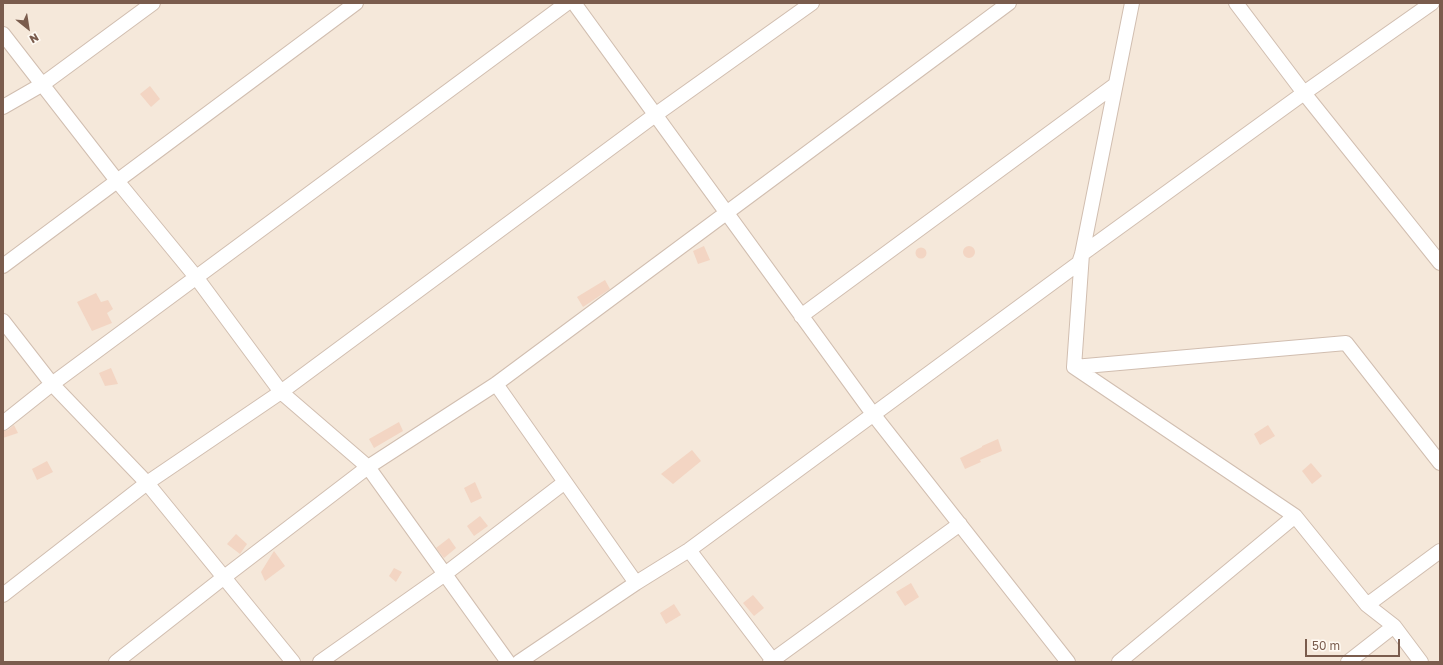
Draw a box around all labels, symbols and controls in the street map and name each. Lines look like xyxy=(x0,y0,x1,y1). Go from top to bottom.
north arrow xyxy=(8,8,48,48)
text: N xyxy=(27,31,41,47)
scale bar xyxy=(1307,631,1402,657)
text: 50 m xyxy=(1312,638,1340,653)

